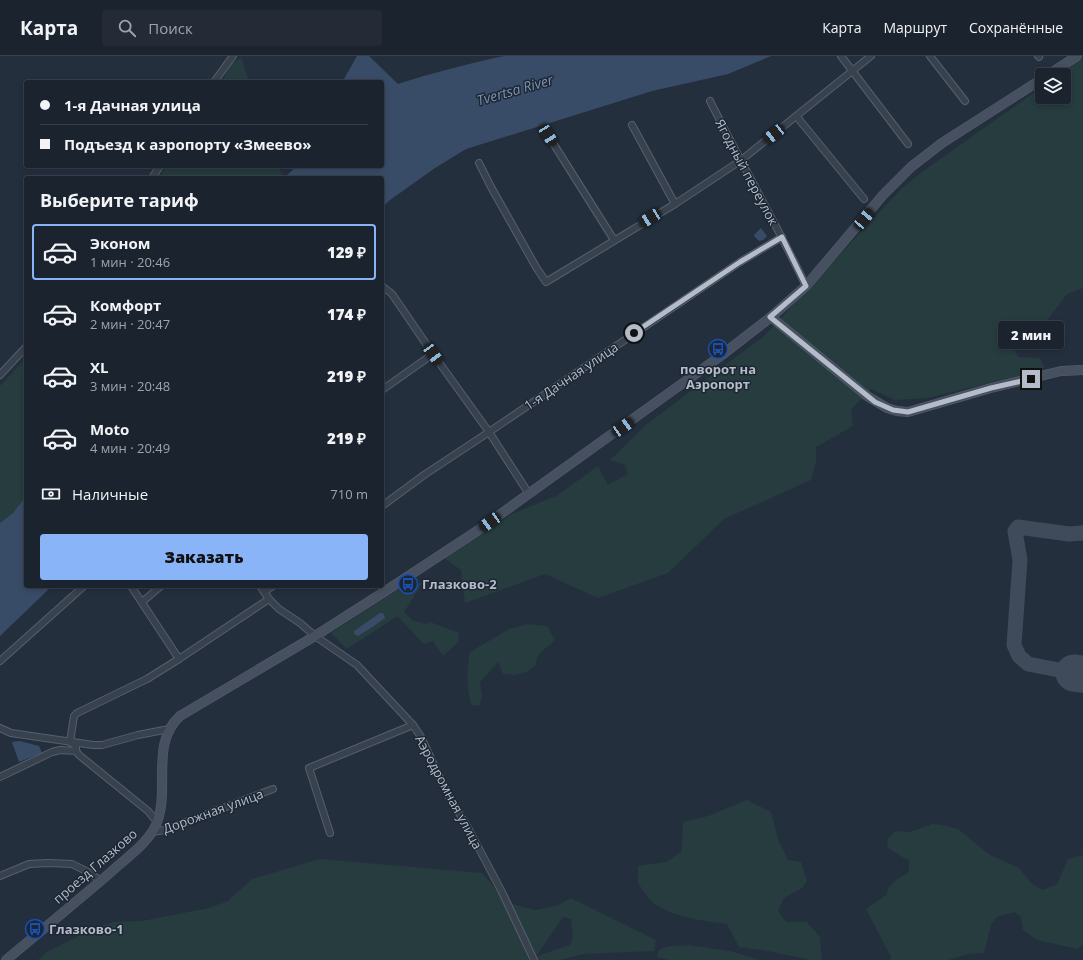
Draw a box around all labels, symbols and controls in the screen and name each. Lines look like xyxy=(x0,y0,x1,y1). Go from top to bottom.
search box xyxy=(102,10,382,46)
text: Карта xyxy=(20,15,78,41)
icon: search xyxy=(116,17,138,39)
text: Поиск xyxy=(148,18,193,38)
text: Карта xyxy=(822,18,861,37)
text: Маршрут xyxy=(883,18,947,37)
text: Сохранённые xyxy=(969,18,1063,37)
map controls xyxy=(1035,68,1071,104)
button: layers xyxy=(1035,68,1071,104)
water label: Tvertsa River xyxy=(474,69,556,109)
text: 1-я Дачная улица xyxy=(64,95,201,115)
street label: Ягодный переулок xyxy=(711,116,783,229)
car xyxy=(537,122,559,148)
car xyxy=(761,122,787,146)
text: Подъезд к аэропорту «Змеево» xyxy=(64,134,311,154)
text: Выберите тариф xyxy=(40,188,199,212)
car xyxy=(852,206,876,232)
car xyxy=(637,207,663,229)
text: Эконом xyxy=(90,233,150,253)
icon: car xyxy=(42,234,78,270)
text: 129 ₽ xyxy=(327,242,366,262)
text: 1 мин · 20:46 xyxy=(90,253,170,271)
text: Комфорт xyxy=(90,295,161,315)
icon: car xyxy=(42,296,78,332)
text: 174 ₽ xyxy=(327,304,366,324)
text: 2 мин · 20:47 xyxy=(90,315,170,333)
callout: 2 мин xyxy=(998,321,1064,349)
route start xyxy=(625,324,643,342)
text: 2 мин xyxy=(1011,326,1051,344)
street label: 1-я Дачная улица xyxy=(520,338,622,414)
bus stop icon: поворот на Аэропорт xyxy=(707,338,729,360)
car xyxy=(421,341,445,367)
text: XL xyxy=(90,357,108,377)
icon: car xyxy=(42,358,78,394)
place label: поворот на Аэропорт xyxy=(680,360,756,393)
text: 219 ₽ xyxy=(327,366,366,386)
route end xyxy=(1022,370,1040,388)
text: 3 мин · 20:48 xyxy=(90,377,170,395)
car xyxy=(610,415,636,439)
text: Moto xyxy=(90,419,129,439)
icon: car xyxy=(42,420,78,456)
text: 219 ₽ xyxy=(327,428,366,448)
text: 4 мин · 20:49 xyxy=(90,439,170,457)
icon: cash xyxy=(40,483,62,505)
text: Наличные xyxy=(72,484,148,504)
text: 710 m xyxy=(330,485,368,503)
car xyxy=(477,510,503,534)
button: Заказать xyxy=(40,534,368,580)
bus stop icon: Глазково-2 xyxy=(397,573,419,595)
place label: Глазково-2 xyxy=(422,575,497,593)
street label: Аэродромная улица xyxy=(411,732,487,852)
street label: Дорожная улица xyxy=(160,784,266,838)
street label: проезд Глазково xyxy=(49,824,141,907)
bus stop icon: Глазково-1 xyxy=(24,918,46,940)
place label: Глазково-1 xyxy=(49,920,124,938)

